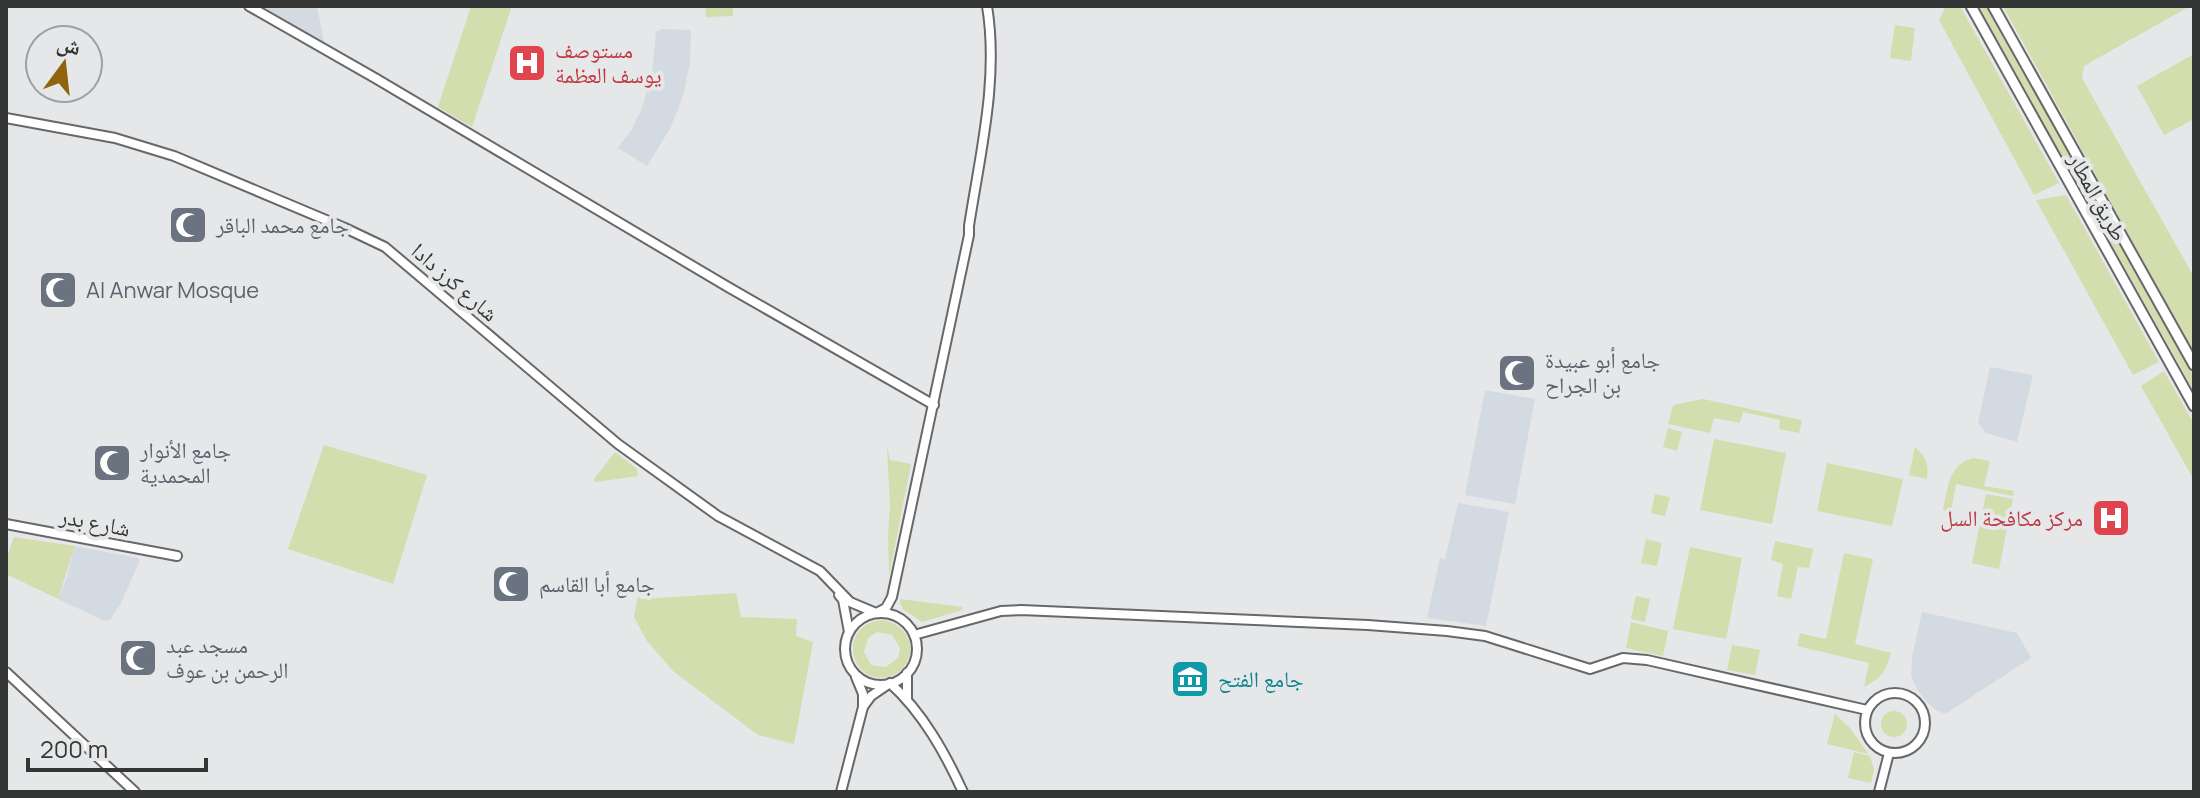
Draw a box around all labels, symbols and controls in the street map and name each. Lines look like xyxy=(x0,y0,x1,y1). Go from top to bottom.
north arrow xyxy=(24,24,104,104)
text: ش xyxy=(54,27,84,62)
place label: مستوصف يوسف العظمة xyxy=(555,35,662,90)
hospital icon: مستوصف يوسف العظمة xyxy=(506,42,548,84)
street label: طريق المطار xyxy=(2061,147,2134,246)
mosque icon: جامع محمد الباقر xyxy=(167,204,209,246)
place label: جامع محمد الباقر xyxy=(215,210,349,240)
street label: شارع كرز دادا xyxy=(405,236,505,328)
mosque icon: Al Anwar Mosque xyxy=(37,269,79,311)
place label: Al Anwar Mosque xyxy=(86,275,259,305)
place label: جامع أبو عبيدة بن الجراح xyxy=(1545,345,1660,400)
mosque icon: جامع أبو عبيدة بن الجراح xyxy=(1496,352,1538,394)
place label: جامع الأنوار المحمدية xyxy=(139,435,231,490)
mosque icon: جامع الأنوار المحمدية xyxy=(91,442,133,484)
hospital icon: مركز مكافحة السل xyxy=(2090,497,2132,539)
street label: شارع بدر xyxy=(56,500,133,544)
place label: مركز مكافحة السل xyxy=(1940,503,2083,533)
mosque icon: جامع أبا القاسم xyxy=(490,563,532,605)
place label: جامع أبا القاسم xyxy=(539,569,655,599)
place label: مسجد عبد الرحمن بن عوف xyxy=(166,630,289,685)
mosque icon: مسجد عبد الرحمن بن عوف xyxy=(117,637,159,679)
museum icon: جامع الفتح xyxy=(1169,658,1211,700)
place label: جامع الفتح xyxy=(1218,664,1303,694)
scale bar xyxy=(28,722,206,772)
text: 200 m xyxy=(40,732,108,765)

